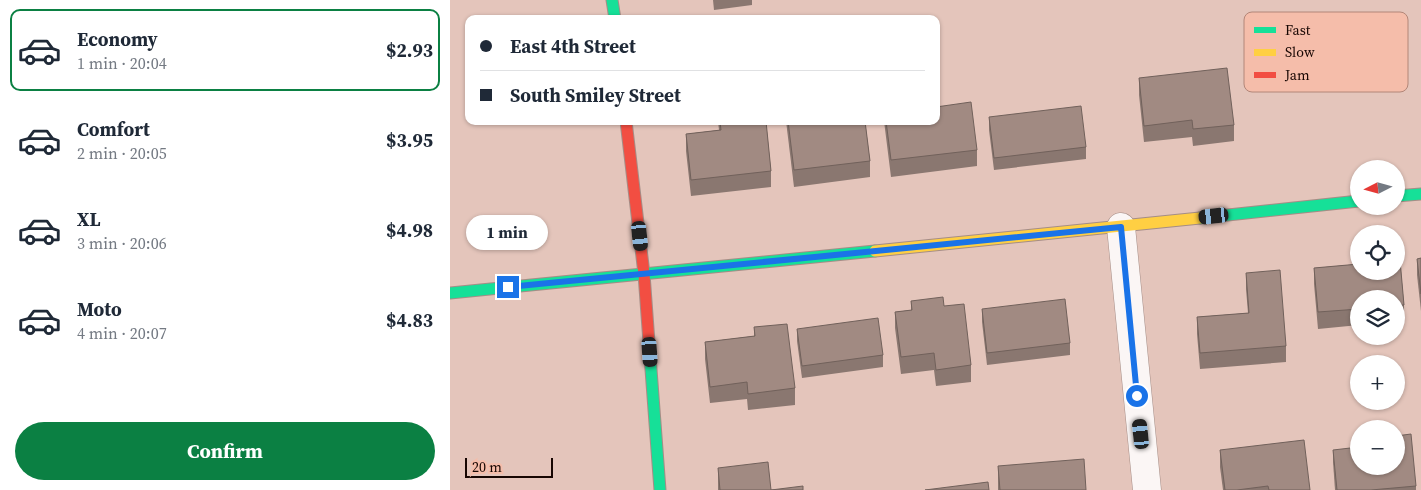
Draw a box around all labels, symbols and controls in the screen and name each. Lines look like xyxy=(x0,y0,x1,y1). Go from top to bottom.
legend xyxy=(1244,12,1408,92)
text: Fast xyxy=(1285,20,1311,40)
text: Economy xyxy=(77,26,158,52)
icon: car xyxy=(17,28,62,73)
text: East 4th Street xyxy=(510,33,636,59)
text: $2.93 xyxy=(386,37,433,63)
text: Slow xyxy=(1285,42,1315,62)
text: 1 min · 20:04 xyxy=(77,52,167,74)
text: Jam xyxy=(1284,65,1310,85)
text: South Smiley Street xyxy=(510,82,681,108)
text: Comfort xyxy=(77,116,150,142)
icon: car xyxy=(17,118,62,163)
text: $3.95 xyxy=(386,127,433,153)
text: 2 min · 20:05 xyxy=(77,142,167,164)
north arrow xyxy=(1350,160,1405,215)
map controls xyxy=(1350,160,1405,475)
text: XL xyxy=(77,206,100,232)
car xyxy=(1198,207,1229,225)
icon: car xyxy=(17,208,62,253)
callout: 1 min xyxy=(467,214,549,250)
text: $4.98 xyxy=(386,217,433,243)
car xyxy=(630,220,649,252)
text: 1 min xyxy=(486,221,528,243)
button: locate xyxy=(1350,225,1405,280)
text: 3 min · 20:06 xyxy=(77,232,167,254)
route end xyxy=(497,276,519,298)
button: layers xyxy=(1350,290,1405,345)
text: Moto xyxy=(77,296,122,322)
icon: car xyxy=(17,298,62,343)
text: $4.83 xyxy=(386,307,433,333)
text: 4 min · 20:07 xyxy=(77,322,167,344)
car xyxy=(641,337,658,367)
button: + xyxy=(1350,355,1405,410)
route start xyxy=(1126,385,1148,407)
car xyxy=(1131,418,1150,450)
button: − xyxy=(1350,420,1405,475)
button: Confirm xyxy=(15,422,435,480)
scale bar xyxy=(465,455,552,478)
text: 20 m xyxy=(472,457,502,477)

